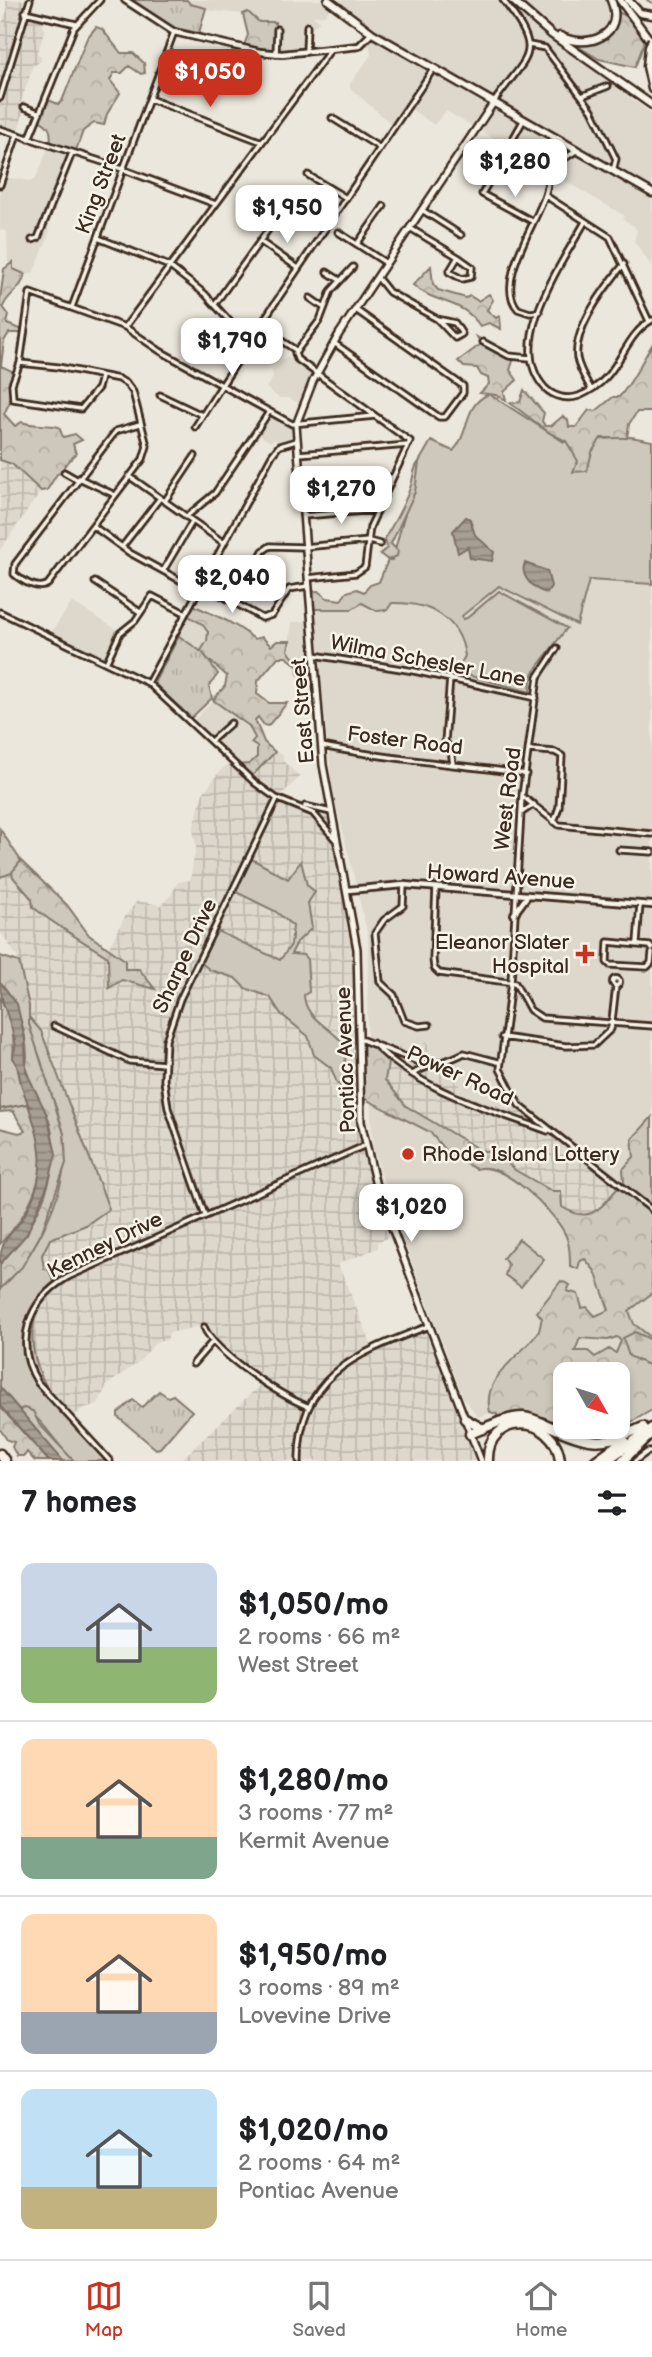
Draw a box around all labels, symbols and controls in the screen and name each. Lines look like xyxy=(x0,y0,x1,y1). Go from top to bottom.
pin: $1,050 xyxy=(153,50,267,109)
text: $1,050 xyxy=(174,58,246,86)
street label: King Street xyxy=(70,130,132,238)
pin: $1,280 xyxy=(458,140,572,199)
text: $1,280 xyxy=(479,148,551,176)
pin: $1,950 xyxy=(230,186,344,245)
text: $1,950 xyxy=(251,194,323,222)
pin: $1,790 xyxy=(175,318,289,378)
text: $1,790 xyxy=(197,327,267,355)
pin: $1,270 xyxy=(284,466,398,526)
text: $1,270 xyxy=(306,475,376,503)
pin: $2,040 xyxy=(175,556,289,615)
text: $2,040 xyxy=(194,564,270,592)
street label: Wilma Schesler Lane xyxy=(328,630,528,692)
street label: East Street xyxy=(286,657,320,765)
street label: Foster Road xyxy=(346,721,464,761)
street label: West Road xyxy=(489,746,527,852)
street label: Howard Avenue xyxy=(426,859,576,895)
street label: Sharpe Drive xyxy=(148,895,222,1017)
place label: Eleanor Slater Hospital xyxy=(435,930,569,979)
marker: Eleanor Slater Hospital xyxy=(575,944,595,964)
street label: Pontiac Avenue xyxy=(331,986,361,1134)
street label: Power Road xyxy=(403,1040,517,1112)
place label: Rhode Island Lottery xyxy=(422,1142,620,1167)
marker: Rhode Island Lottery xyxy=(400,1146,416,1162)
pin: $1,020 xyxy=(354,1184,468,1244)
text: $1,020 xyxy=(375,1193,447,1221)
street label: Kenney Drive xyxy=(43,1206,167,1284)
north arrow xyxy=(553,1362,630,1438)
map controls xyxy=(553,1362,630,1439)
icon: filters xyxy=(593,1484,631,1522)
text: 7 homes xyxy=(21,1485,137,1521)
text: $1,050/mo xyxy=(238,1587,388,1623)
icon: home xyxy=(77,1591,161,1675)
text: 2 rooms · 66 m² xyxy=(238,1623,400,1651)
text: West Street xyxy=(238,1651,359,1679)
text: $1,280/mo xyxy=(238,1763,388,1799)
icon: home xyxy=(77,1767,161,1851)
text: 3 rooms · 77 m² xyxy=(238,1799,394,1827)
text: Kermit Avenue xyxy=(238,1827,389,1855)
text: $1,950/mo xyxy=(238,1938,387,1974)
icon: home xyxy=(77,1942,161,2026)
text: 3 rooms · 89 m² xyxy=(238,1974,400,2002)
text: Lovevine Drive xyxy=(238,2002,391,2030)
text: $1,020/mo xyxy=(238,2113,389,2149)
icon: home xyxy=(77,2117,161,2201)
text: 2 rooms · 64 m² xyxy=(238,2149,400,2177)
text: Pontiac Avenue xyxy=(238,2177,399,2205)
tab: Map xyxy=(85,2277,123,2342)
tab: Saved xyxy=(293,2277,346,2342)
tab: Home xyxy=(516,2277,567,2342)

